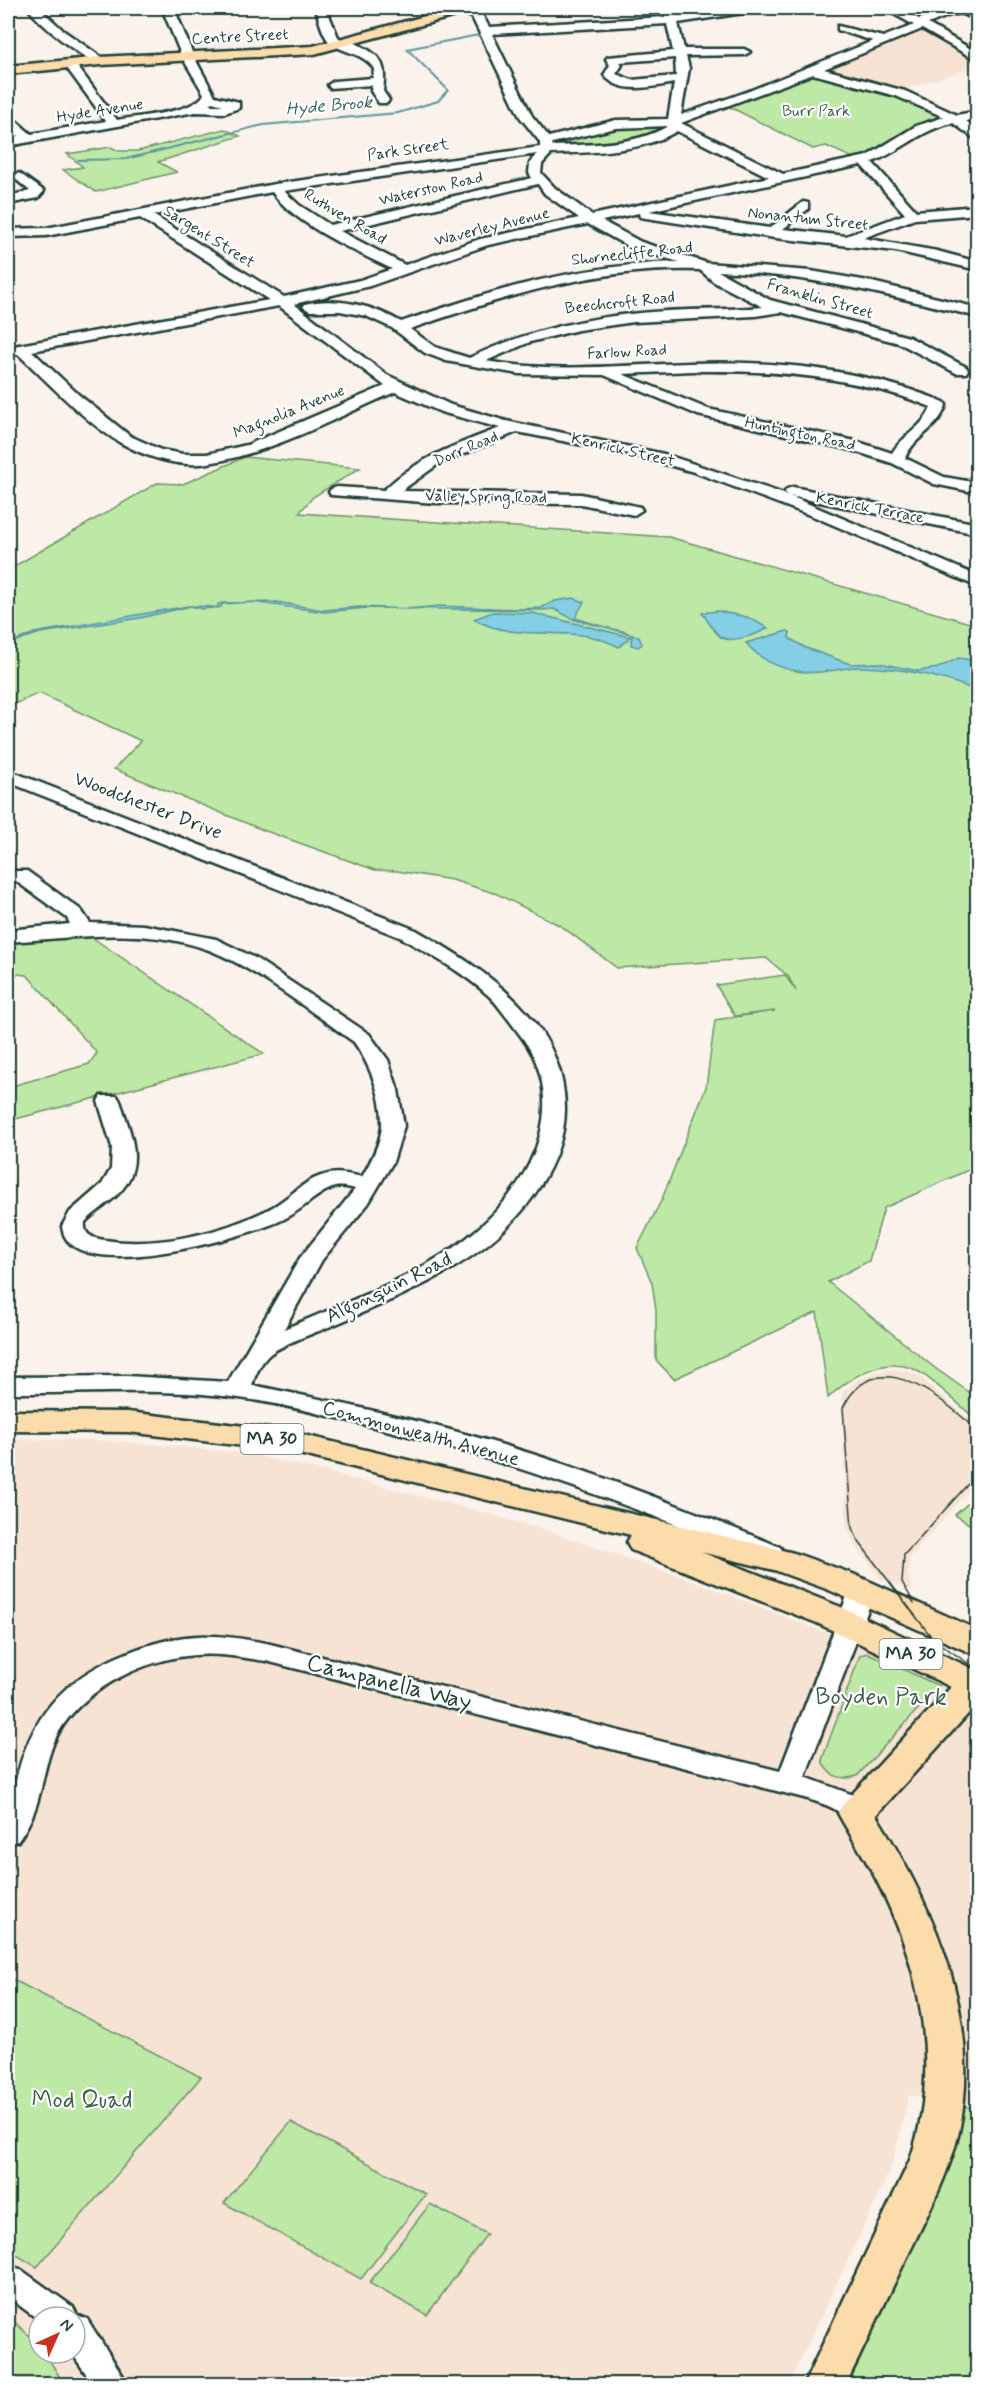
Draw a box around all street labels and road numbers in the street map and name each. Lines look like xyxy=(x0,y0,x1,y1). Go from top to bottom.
street label: Centre Street xyxy=(191,24,289,50)
street label: Hyde Avenue xyxy=(55,94,145,128)
street label: Park Street xyxy=(366,134,451,166)
street label: Waterston Road xyxy=(377,167,485,211)
street label: Ruthven Road xyxy=(300,184,390,250)
street label: Sargent Street xyxy=(159,201,259,275)
street label: Waverley Avenue xyxy=(432,202,552,252)
street label: Nonantum Street xyxy=(747,202,869,236)
street label: Shornecliffe Road xyxy=(570,237,694,271)
street label: Franklin Street xyxy=(765,274,875,324)
street label: Beechcroft Road xyxy=(564,287,676,319)
street label: Farlow Road xyxy=(587,339,667,365)
street label: Magnolia Avenue xyxy=(230,380,348,445)
street label: Huntington Road xyxy=(742,412,857,457)
street label: Dorr Road xyxy=(430,426,502,472)
street label: Kenrick Street xyxy=(569,428,677,472)
street label: Valley Spring Road xyxy=(425,485,547,510)
street label: Kenrick Terrace xyxy=(814,487,926,529)
street label: Woodchester Drive xyxy=(70,765,226,847)
street label: Algonquin Road xyxy=(321,1246,457,1332)
street label: Commonwealth Avenue xyxy=(319,1395,523,1473)
road number: MA 30 xyxy=(240,1424,304,1454)
road number: MA 30 xyxy=(880,1639,942,1669)
street label: Campanella Way xyxy=(303,1648,475,1718)

